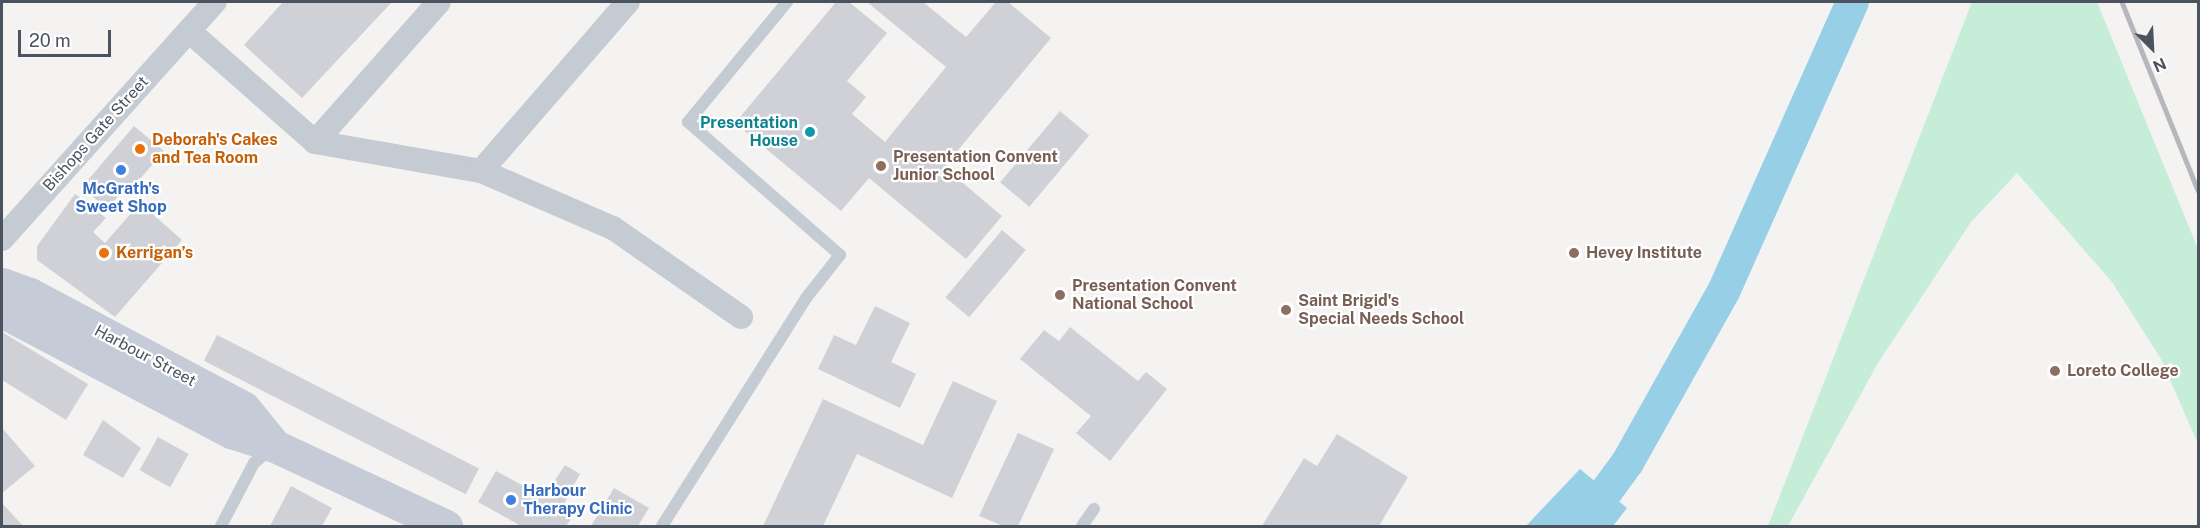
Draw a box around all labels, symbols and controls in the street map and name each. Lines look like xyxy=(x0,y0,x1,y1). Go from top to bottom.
scale bar xyxy=(21,18,114,56)
north arrow xyxy=(2122,18,2182,78)
text: 20 m xyxy=(29,30,71,51)
text: N xyxy=(2150,54,2169,76)
street label: Bishops Gate Street xyxy=(39,72,153,196)
place label: Presentation House xyxy=(700,113,798,151)
marker: Presentation House xyxy=(803,125,817,139)
place label: Deborah's Cakes and Tea Room xyxy=(152,130,278,168)
marker: Deborah's Cakes and Tea Room xyxy=(133,142,147,156)
place label: Presentation Convent Junior School xyxy=(893,147,1058,185)
marker: Presentation Convent Junior School xyxy=(874,159,888,173)
marker: McGrath's Sweet Shop xyxy=(114,163,128,177)
place label: McGrath's Sweet Shop xyxy=(75,179,167,217)
place label: Kerrigan’s xyxy=(116,243,193,263)
place label: Hevey Institute xyxy=(1586,243,1702,263)
marker: Kerrigan’s xyxy=(97,246,111,260)
marker: Hevey Institute xyxy=(1567,246,1581,260)
place label: Presentation Convent National School xyxy=(1072,276,1237,314)
marker: Presentation Convent National School xyxy=(1053,288,1067,302)
place label: Saint Brigid's Special Needs School xyxy=(1298,291,1464,329)
marker: Saint Brigid's Special Needs School xyxy=(1279,303,1293,317)
street label: Harbour Street xyxy=(91,321,199,391)
place label: Loreto College xyxy=(2067,361,2179,381)
marker: Loreto College xyxy=(2048,364,2062,378)
place label: Harbour Therapy Clinic xyxy=(523,481,633,519)
marker: Harbour Therapy Clinic xyxy=(504,493,518,507)

